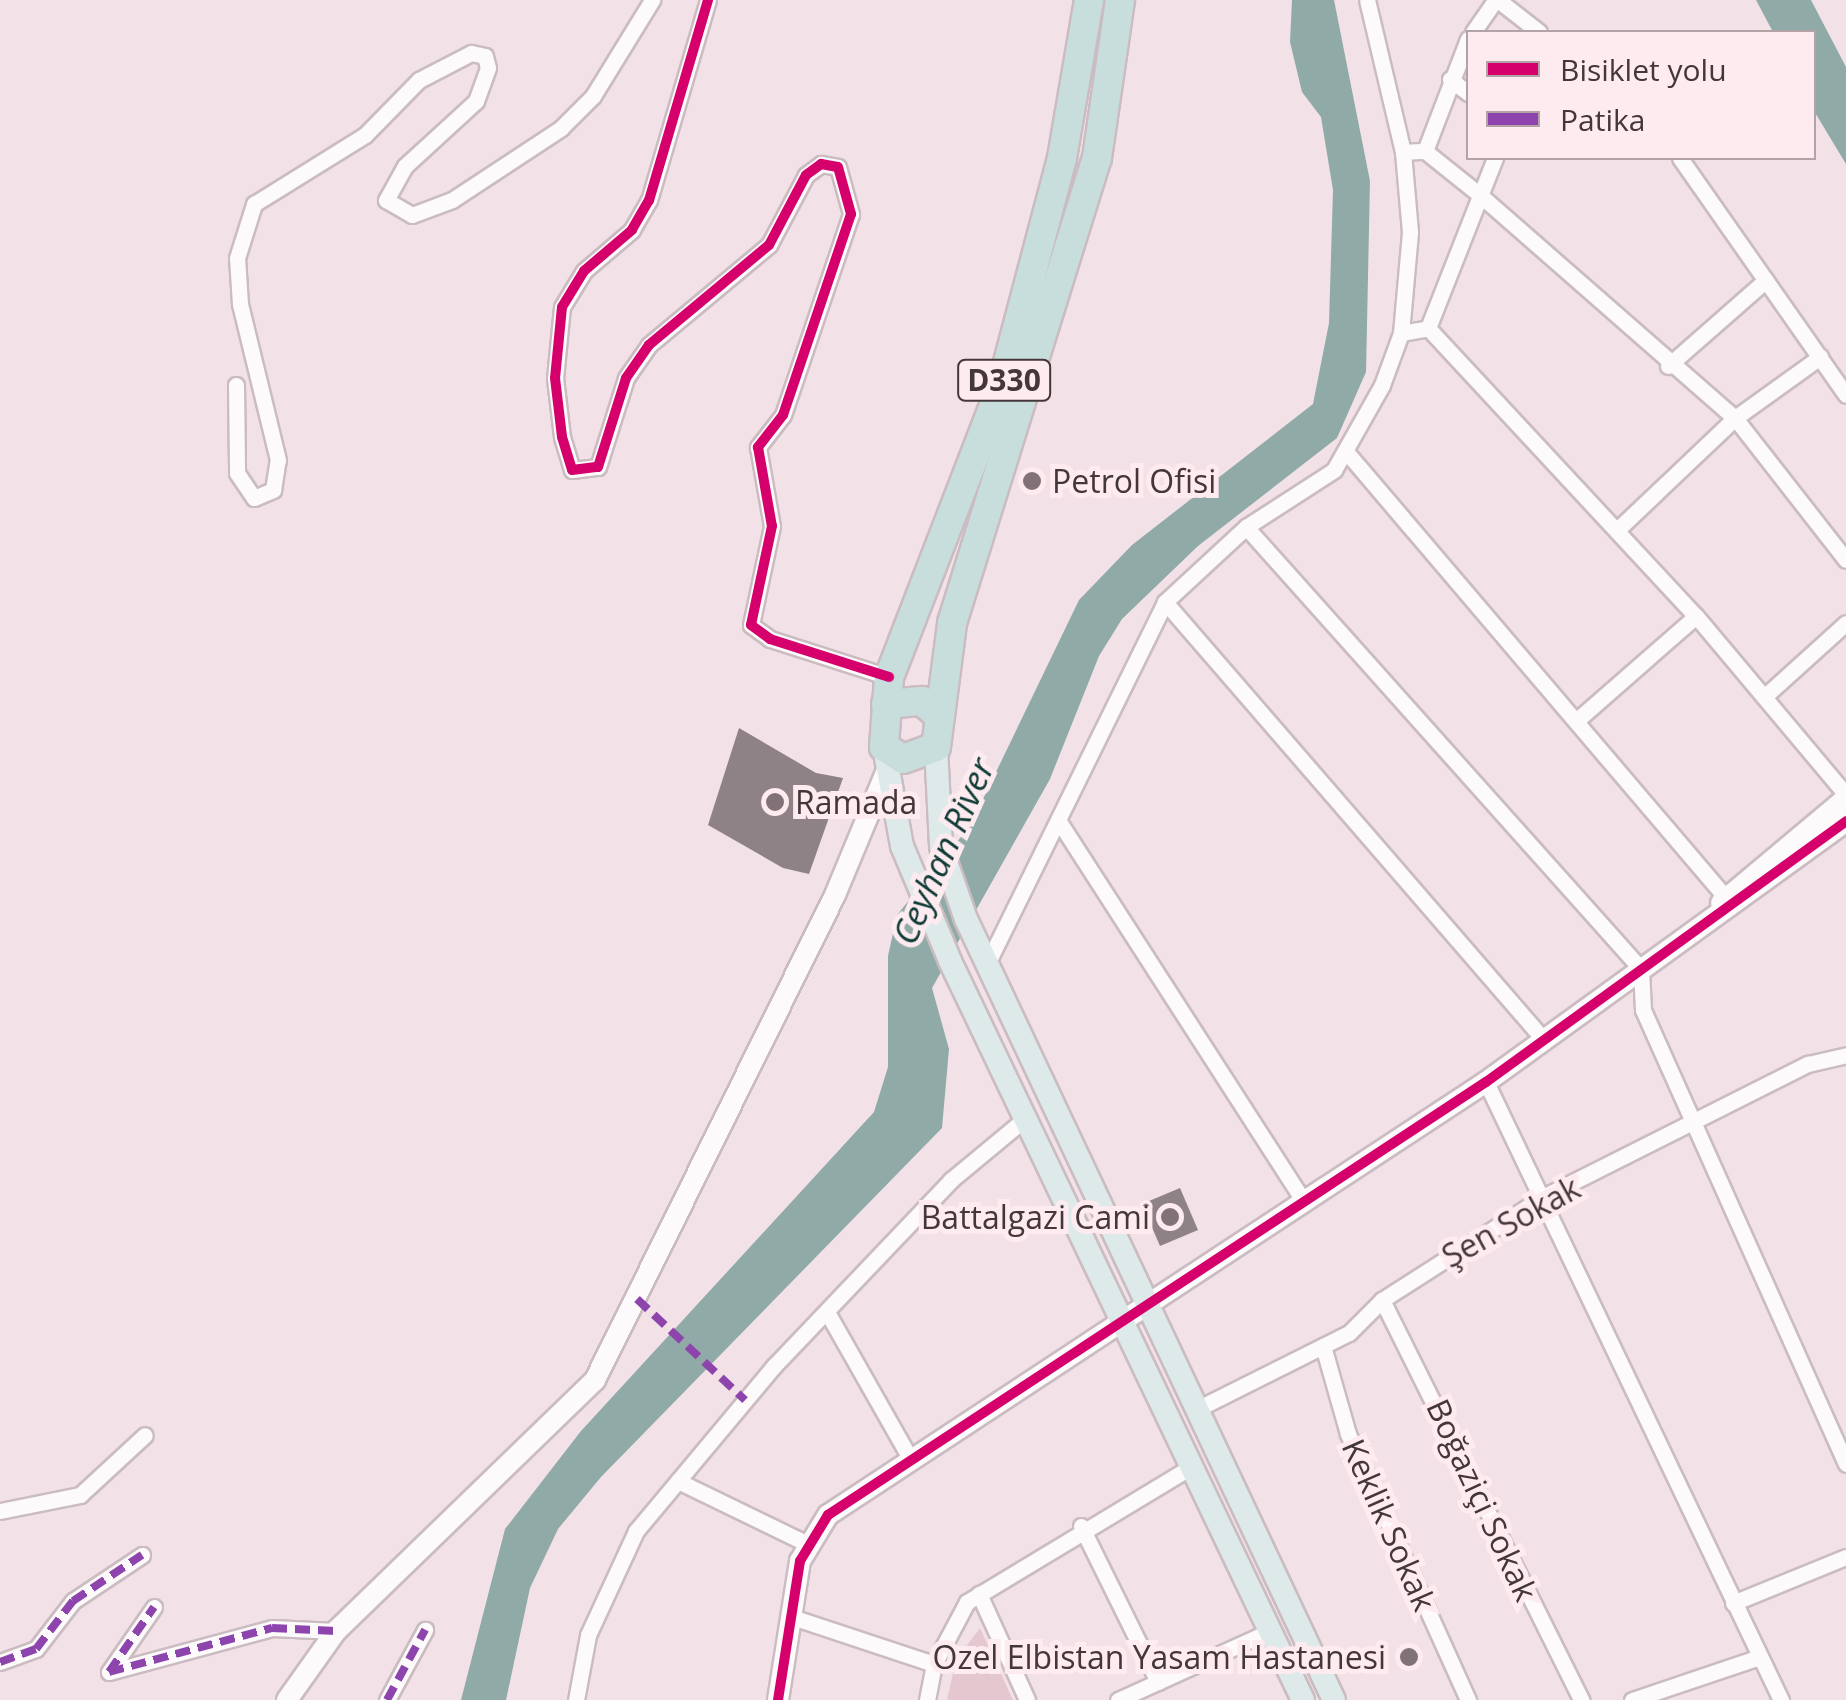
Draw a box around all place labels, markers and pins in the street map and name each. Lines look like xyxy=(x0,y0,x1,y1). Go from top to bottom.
place label: Petrol Ofisi xyxy=(1052,462,1216,500)
marker: Petrol Ofisi xyxy=(1021,470,1043,492)
place label: Ramada xyxy=(795,783,917,821)
marker: Ramada xyxy=(764,791,786,813)
place label: Battalgazi Cami xyxy=(921,1198,1150,1236)
marker: Battalgazi Cami xyxy=(1159,1206,1181,1228)
place label: Ozel Elbistan Yasam Hastanesi xyxy=(932,1638,1386,1676)
marker: Ozel Elbistan Yasam Hastanesi xyxy=(1396,1644,1422,1670)

